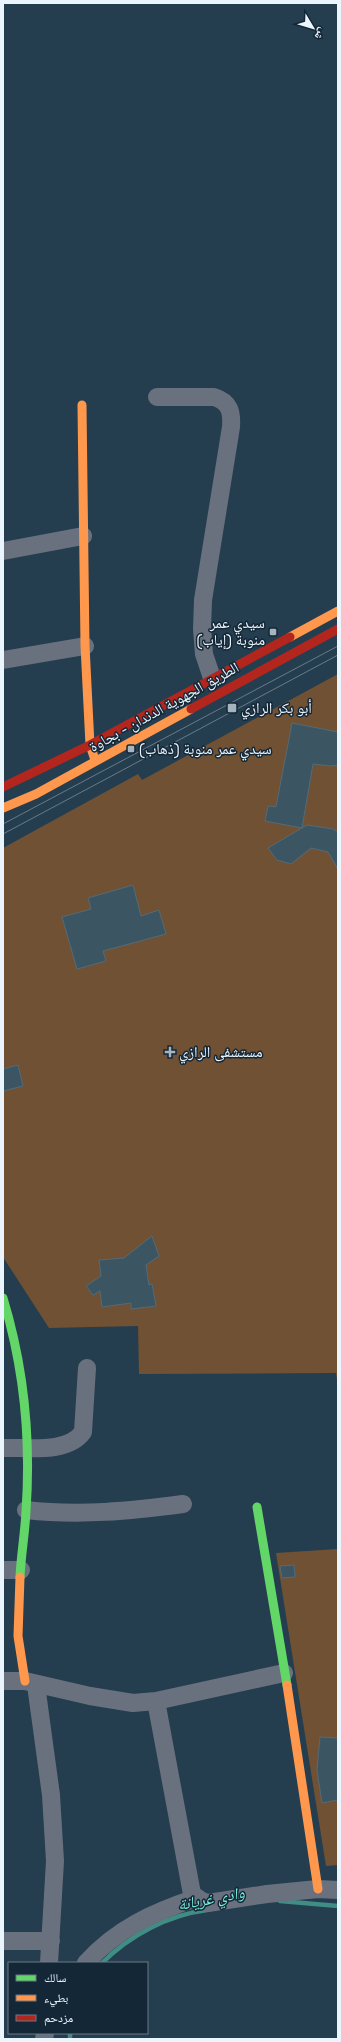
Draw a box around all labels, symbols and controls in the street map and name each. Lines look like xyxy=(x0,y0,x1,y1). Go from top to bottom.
north arrow xyxy=(293,8,333,48)
text: ش xyxy=(311,25,330,43)
place label: سيدي عمر منوبة (إياب) xyxy=(197,613,265,650)
marker: سيدي عمر منوبة (إياب) xyxy=(268,627,278,637)
street label: الطريق الجهوية الدندان - بجاوة xyxy=(86,657,242,757)
place label: أبو بكر الرازي xyxy=(241,698,312,720)
marker: أبو بكر الرازي xyxy=(226,702,238,714)
place label: سيدي عمر منوبة (ذهاب) xyxy=(139,739,272,761)
marker: سيدي عمر منوبة (ذهاب) xyxy=(126,744,136,754)
place label: مستشفى الرازي xyxy=(179,1042,263,1064)
marker: مستشفى الرازي xyxy=(164,1046,176,1058)
water label: وادي غريانة xyxy=(176,1882,247,1917)
legend xyxy=(8,1962,148,2034)
text: سالك xyxy=(44,1970,66,1986)
text: بطيء xyxy=(44,1990,68,2008)
text: مزدحم xyxy=(44,2010,73,2026)

